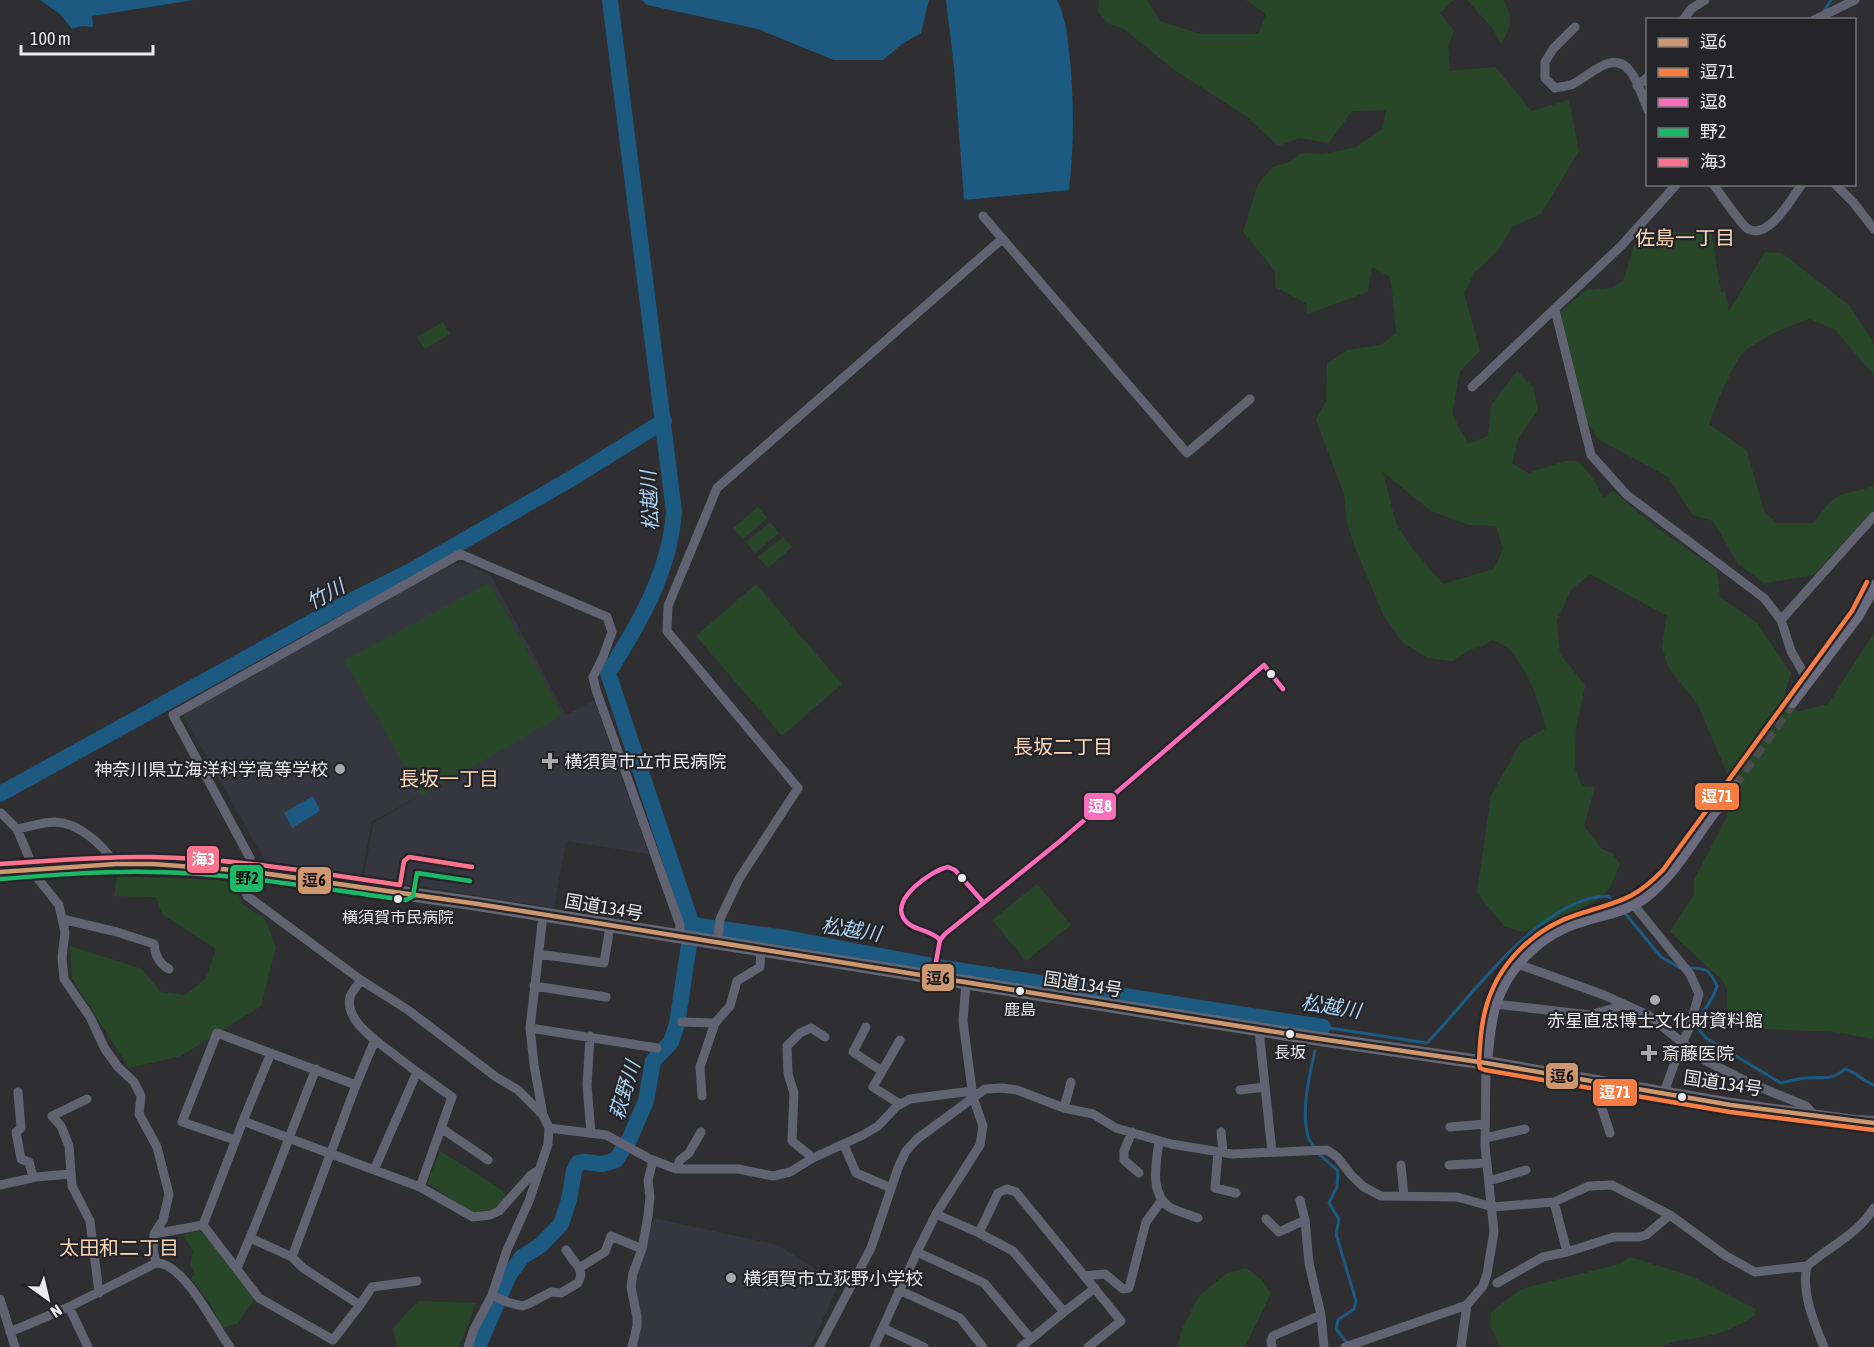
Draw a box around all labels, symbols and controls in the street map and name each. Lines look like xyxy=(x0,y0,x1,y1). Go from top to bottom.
scale bar xyxy=(21,18,153,56)
legend xyxy=(1646,18,1856,186)
text: 100 m xyxy=(30,28,71,49)
text: 逗6 xyxy=(1700,31,1726,52)
text: 逗71 xyxy=(1700,61,1735,82)
text: 逗8 xyxy=(1700,91,1726,112)
text: 野2 xyxy=(1700,121,1726,142)
text: 海3 xyxy=(1700,151,1726,172)
district label: 佐島一丁目 xyxy=(1635,226,1735,249)
water label: 松越川 xyxy=(636,468,662,532)
water label: 竹川 xyxy=(302,573,350,614)
unlabelled marker xyxy=(1265,668,1277,680)
district label: 長坂二丁目 xyxy=(1013,735,1113,758)
place label: 横須賀市立市民病院 xyxy=(564,751,726,772)
marker: 横須賀市立市民病院 xyxy=(541,752,559,770)
place label: 神奈川県立海洋科学高等学校 xyxy=(94,759,328,780)
marker: 神奈川県立海洋科学高等学校 xyxy=(333,762,347,776)
district label: 長坂一丁目 xyxy=(399,767,499,790)
line badge: 逗71 xyxy=(1694,782,1740,811)
text: 逗71 xyxy=(1701,787,1733,805)
line badge: 逗8 xyxy=(1083,792,1117,821)
text: 逗8 xyxy=(1088,797,1112,815)
line badge: 海3 xyxy=(186,845,220,874)
text: 海3 xyxy=(191,850,215,868)
line badge: 野2 xyxy=(229,864,264,893)
line badge: 逗6 xyxy=(297,866,332,895)
text: 野2 xyxy=(235,869,259,887)
text: 逗6 xyxy=(302,871,326,889)
unlabelled marker xyxy=(956,872,968,884)
street label: 国道134号 xyxy=(563,890,645,924)
marker: 横須賀市民病院 xyxy=(392,893,404,905)
place label: 横須賀市民病院 xyxy=(342,908,454,926)
water label: 松越川 xyxy=(820,913,884,945)
line badge: 逗6 xyxy=(921,963,955,992)
street label: 国道134号 xyxy=(1042,967,1124,1001)
text: 逗6 xyxy=(926,969,950,987)
marker: 鹿島 xyxy=(1014,985,1026,997)
water label: 松越川 xyxy=(1300,990,1364,1022)
marker: 赤星直忠博士文化財資料館 xyxy=(1648,993,1662,1007)
place label: 鹿島 xyxy=(1004,1000,1036,1018)
place label: 赤星直忠博士文化財資料館 xyxy=(1547,1010,1763,1031)
marker: 長坂 xyxy=(1284,1028,1296,1040)
place label: 長坂 xyxy=(1274,1043,1306,1061)
place label: 斎藤医院 xyxy=(1662,1043,1734,1064)
marker: 斎藤医院 xyxy=(1640,1044,1658,1062)
water label: 萩野川 xyxy=(604,1056,644,1122)
line badge: 逗6 xyxy=(1545,1062,1579,1090)
street label: 国道134号 xyxy=(1682,1066,1764,1100)
text: 逗6 xyxy=(1550,1067,1574,1085)
line badge: 逗71 xyxy=(1592,1078,1638,1107)
text: 逗71 xyxy=(1599,1083,1631,1101)
unlabelled marker xyxy=(1676,1091,1688,1103)
district label: 太田和二丁目 xyxy=(59,1236,179,1259)
place label: 横須賀市立荻野小学校 xyxy=(743,1268,923,1289)
north arrow xyxy=(18,1269,78,1329)
marker: 横須賀市立荻野小学校 xyxy=(724,1271,738,1285)
text: N xyxy=(47,1301,65,1322)

